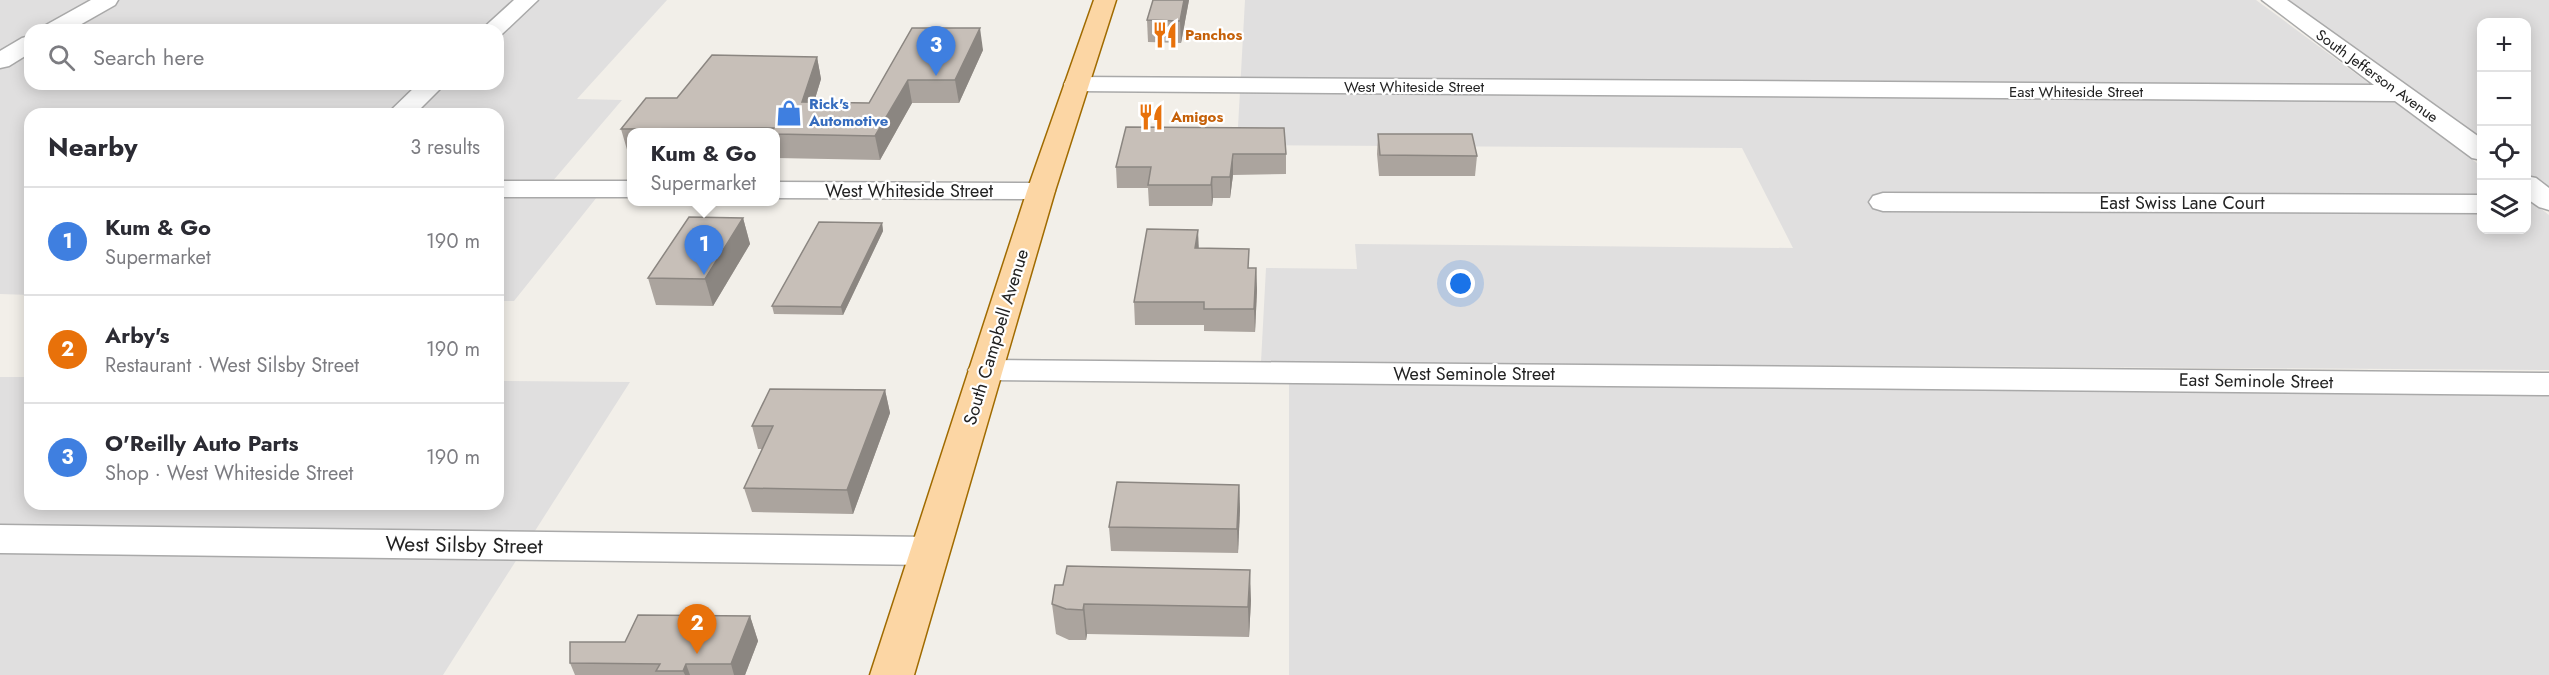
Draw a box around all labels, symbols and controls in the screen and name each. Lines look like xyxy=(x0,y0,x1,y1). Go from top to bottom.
map controls xyxy=(2477,18,2531,234)
button: + xyxy=(2477,18,2531,72)
restaurant icon: Panchos xyxy=(1150,20,1180,50)
search box xyxy=(24,24,504,90)
place label: Panchos xyxy=(1185,24,1242,46)
street label: South Jefferson Avenue xyxy=(2311,24,2443,128)
pin: 3 xyxy=(916,26,956,76)
icon: search xyxy=(45,41,78,74)
text: Search here xyxy=(93,41,204,73)
button: − xyxy=(2477,72,2531,126)
street label: West Whiteside Street xyxy=(1344,76,1484,98)
street label: East Whiteside Street xyxy=(2009,81,2143,103)
place label: Rick's Automotive xyxy=(808,93,889,132)
shop icon: Rick's Automotive xyxy=(774,98,804,128)
restaurant icon: Amigos xyxy=(1136,102,1166,132)
place label: Amigos xyxy=(1170,106,1223,128)
button: locate xyxy=(2477,126,2531,180)
text: Nearby xyxy=(48,128,137,166)
popup xyxy=(627,128,780,206)
text: 3 results xyxy=(410,133,480,162)
text: Kum & Go xyxy=(650,137,757,169)
text: Supermarket xyxy=(650,169,756,198)
street label: West Whiteside Street xyxy=(825,178,994,204)
button: layers xyxy=(2477,180,2531,234)
street label: East Swiss Lane Court xyxy=(2099,190,2265,216)
text: Kum & Go xyxy=(105,211,211,243)
pin: 1 xyxy=(684,226,724,275)
text: 1 xyxy=(62,227,73,256)
text: 190 m xyxy=(426,227,480,256)
text: Supermarket xyxy=(105,243,211,272)
street label: South Campbell Avenue xyxy=(957,246,1035,428)
your location xyxy=(1446,269,1475,298)
text: Arby's xyxy=(105,319,170,351)
text: 2 xyxy=(61,335,74,364)
text: 190 m xyxy=(426,335,480,364)
text: Restaurant · West Silsby Street xyxy=(105,351,359,380)
street label: West Seminole Street xyxy=(1393,361,1555,387)
street label: East Seminole Street xyxy=(2179,367,2334,395)
text: O'Reilly Auto Parts xyxy=(105,427,299,459)
text: 3 xyxy=(61,443,74,472)
text: 190 m xyxy=(426,443,480,472)
text: Shop · West Whiteside Street xyxy=(105,459,353,488)
street label: West Silsby Street xyxy=(385,529,543,561)
pin: 2 xyxy=(678,604,716,654)

